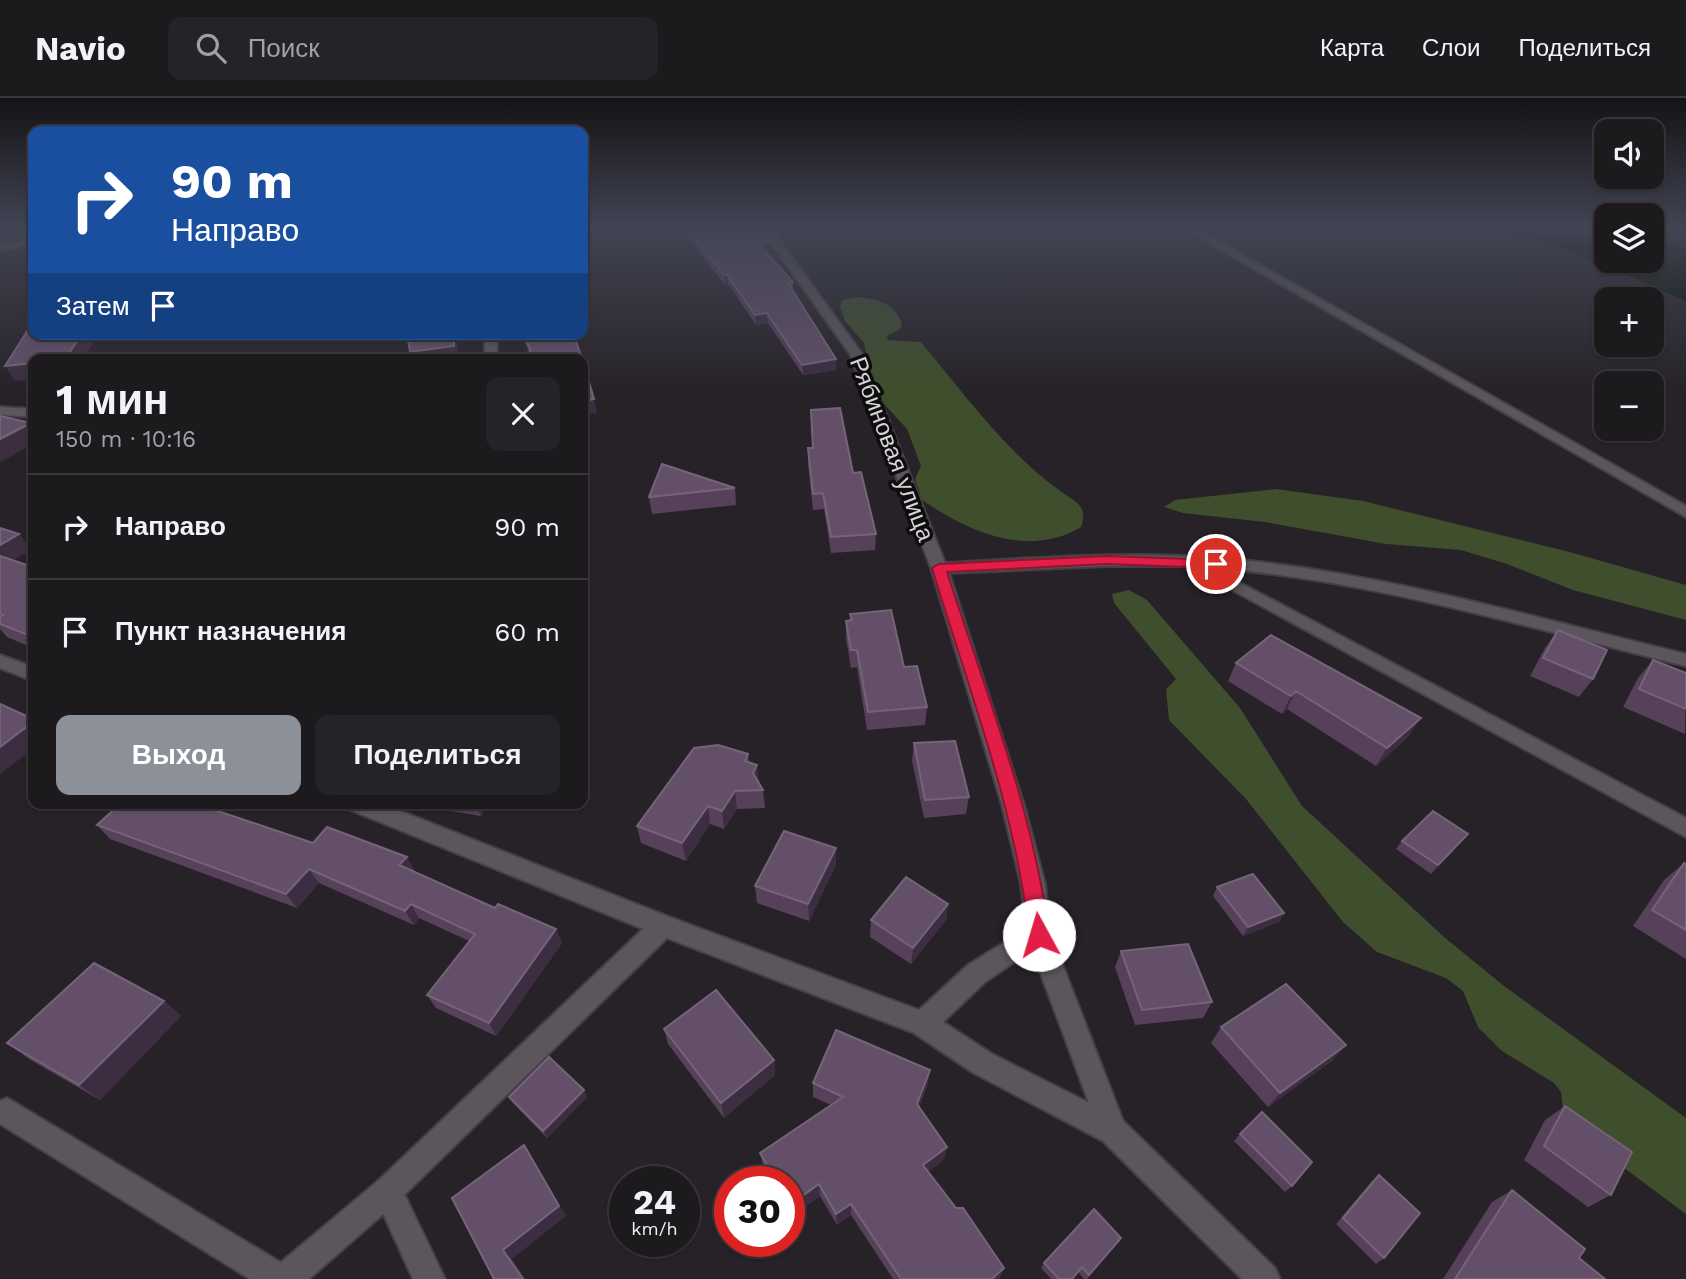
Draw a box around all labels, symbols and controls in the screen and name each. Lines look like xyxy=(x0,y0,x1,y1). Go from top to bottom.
search box xyxy=(168,17,658,80)
text: Navio xyxy=(35,29,126,68)
icon: search xyxy=(192,29,230,67)
text: Поиск xyxy=(248,33,320,63)
text: Карта xyxy=(1320,34,1384,62)
text: Слои xyxy=(1422,34,1480,62)
text: Поделиться xyxy=(1518,34,1651,62)
map controls xyxy=(1594,119,1664,441)
button: sound xyxy=(1594,119,1664,189)
text: 90 m xyxy=(171,152,293,210)
icon: right xyxy=(56,154,147,245)
button: layers xyxy=(1594,203,1664,273)
text: Направо xyxy=(171,211,299,249)
icon: arrive xyxy=(144,287,182,325)
button: + xyxy=(1594,287,1664,357)
text: Затем xyxy=(56,291,130,321)
street label: Рябиновая улица xyxy=(844,353,940,546)
button: − xyxy=(1594,371,1664,441)
text: 1 мин xyxy=(56,375,168,424)
button: close xyxy=(486,377,560,451)
text: 150 m · 10:16 xyxy=(56,426,196,453)
icon: right xyxy=(56,508,94,546)
text: Направо xyxy=(115,511,226,541)
text: 90 m xyxy=(494,512,560,542)
pin xyxy=(1186,534,1246,594)
icon: arrive xyxy=(1197,545,1235,583)
icon: arrive xyxy=(56,613,94,651)
text: Пункт назначения xyxy=(115,616,346,646)
text: 60 m xyxy=(494,617,560,647)
button: Выход xyxy=(56,715,301,795)
button: Поделиться xyxy=(315,715,560,795)
position arrow xyxy=(1002,898,1076,972)
speed limit sign: 30 xyxy=(714,1166,805,1257)
text: 24 xyxy=(633,1181,676,1223)
text: km/h xyxy=(631,1218,678,1239)

